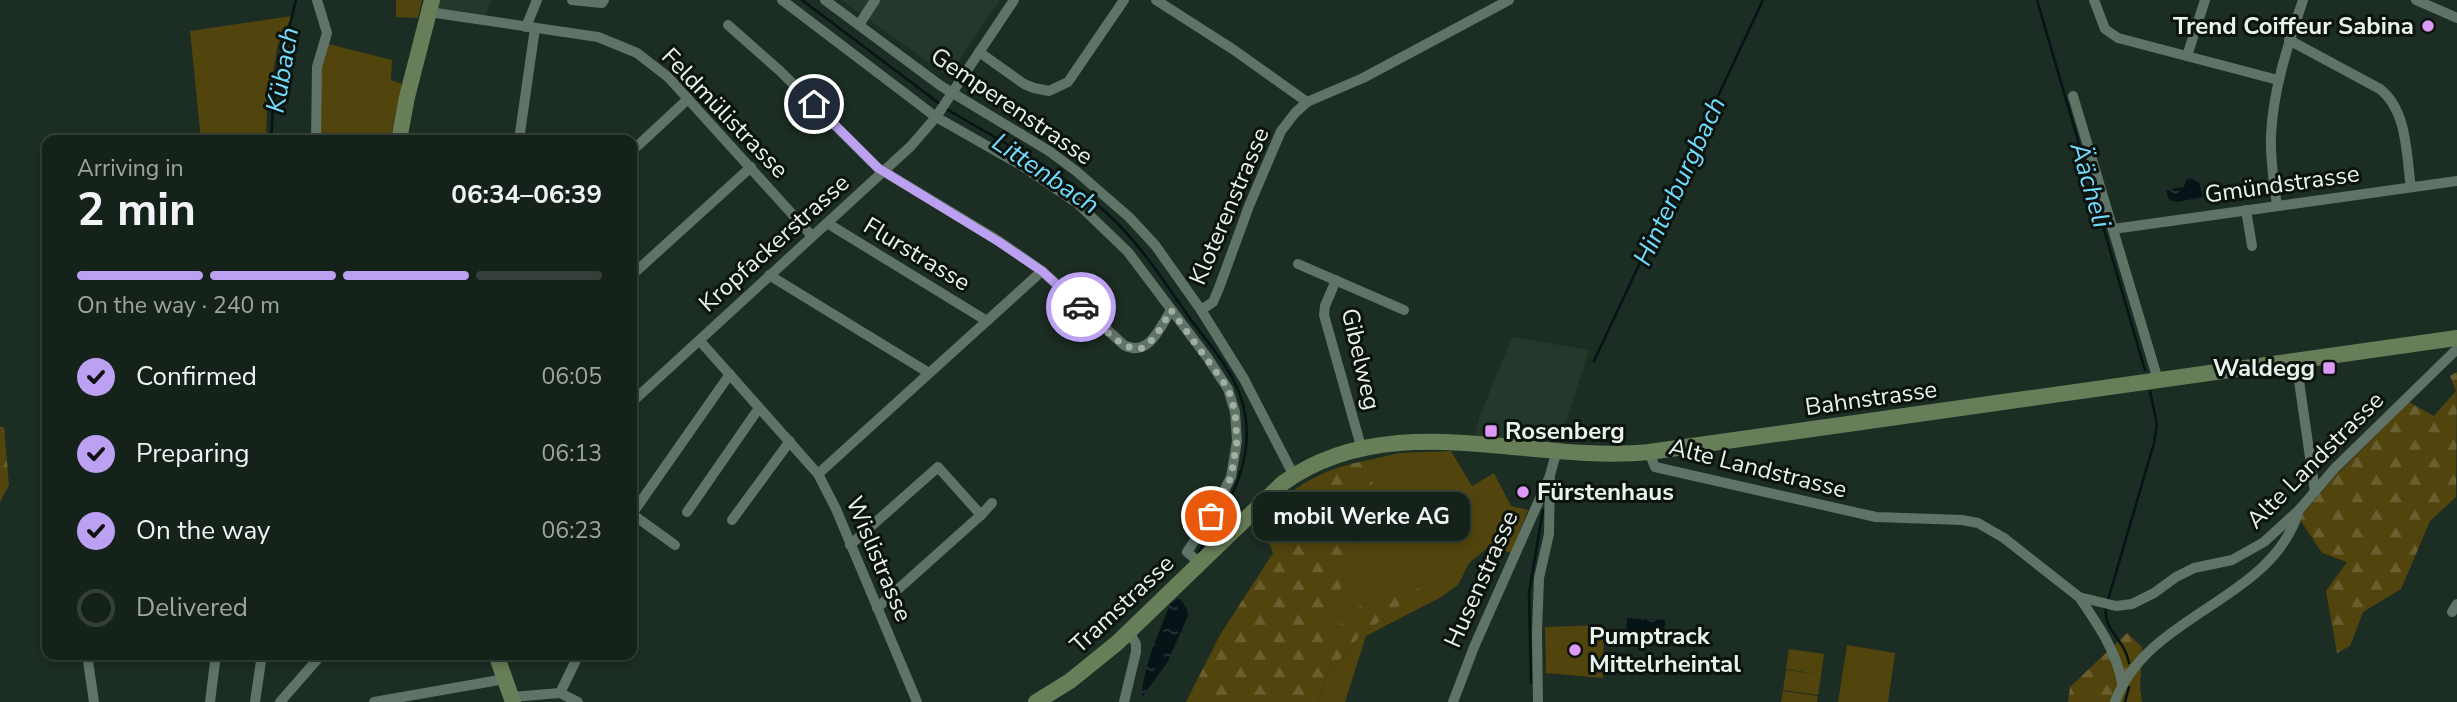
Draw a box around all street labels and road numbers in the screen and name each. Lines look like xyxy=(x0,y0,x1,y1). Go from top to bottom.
street label: Gemperenstrasse xyxy=(925,40,1099,172)
street label: Feldmülistrasse xyxy=(654,41,796,185)
street label: Kloterenstrasse xyxy=(1181,122,1277,290)
street label: Gmündstrasse xyxy=(2203,157,2361,211)
street label: Kropfackerstrasse xyxy=(692,167,856,319)
street label: Flurstrasse xyxy=(858,210,976,298)
street label: Gibelweg xyxy=(1334,305,1388,413)
street label: Bahnstrasse xyxy=(1803,373,1939,423)
street label: Alte Landstrasse xyxy=(2239,384,2391,536)
street label: Alte Landstrasse xyxy=(1666,430,1850,506)
street label: Wislistrasse xyxy=(838,491,920,627)
street label: Husenstrasse xyxy=(1437,506,1525,652)
street label: Tramstrasse xyxy=(1063,548,1181,660)

